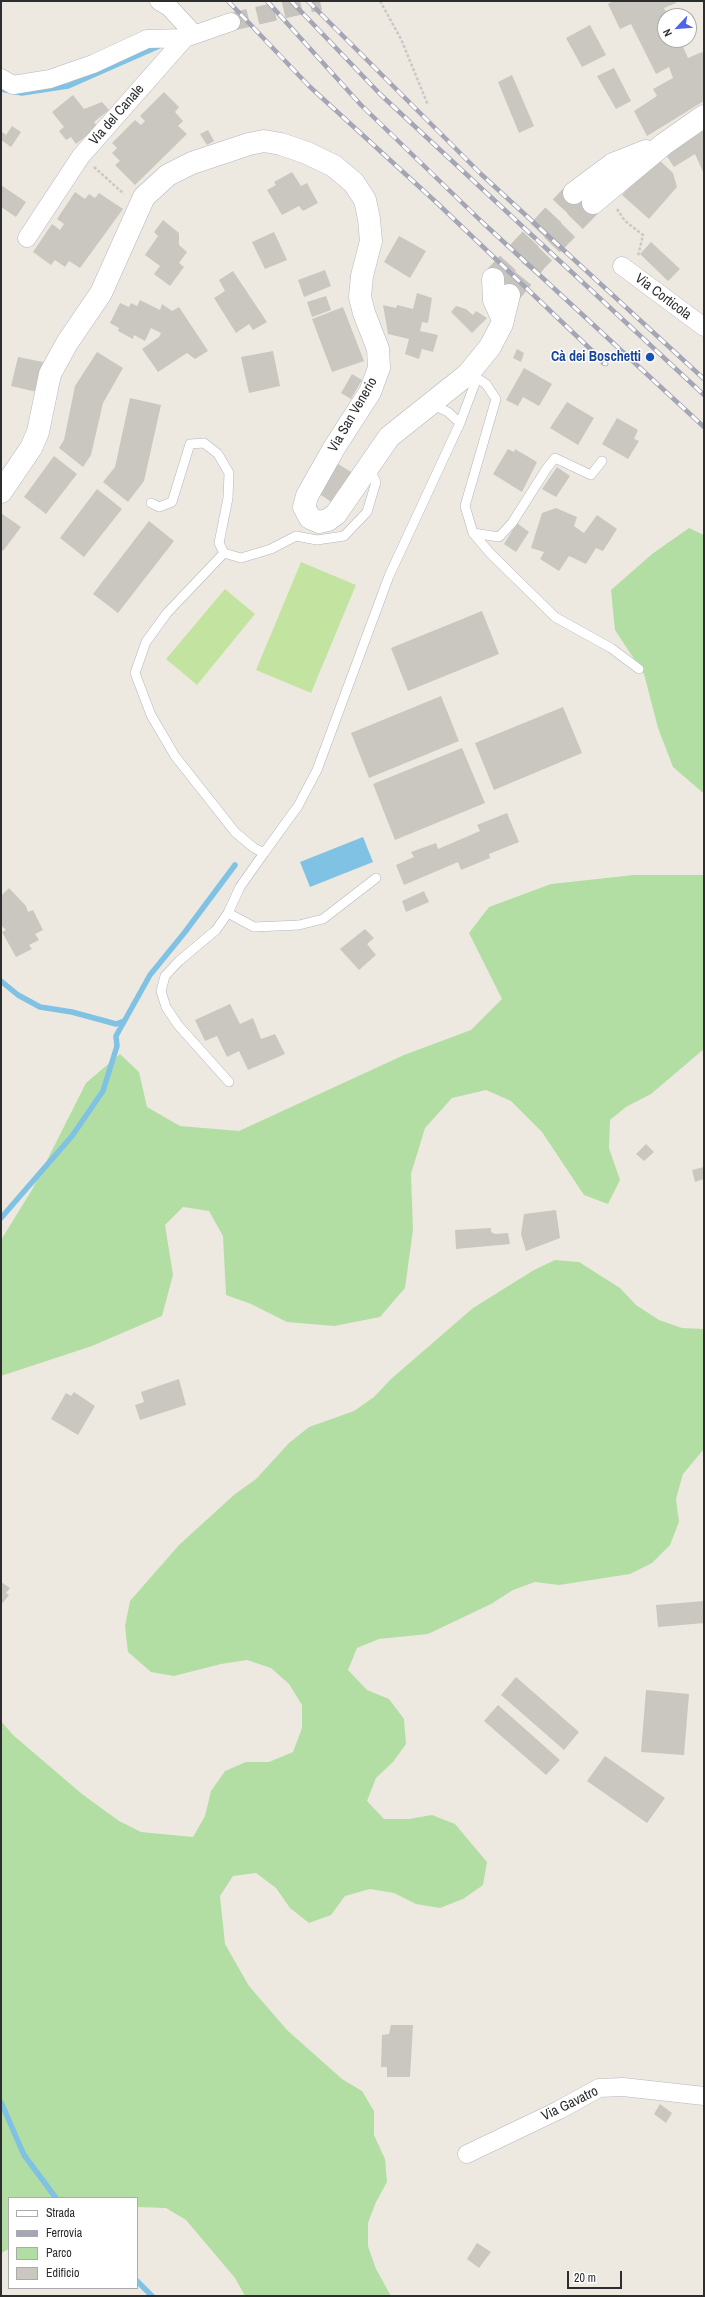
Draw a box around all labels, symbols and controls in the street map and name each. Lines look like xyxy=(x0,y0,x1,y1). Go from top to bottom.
north arrow xyxy=(657,8,697,48)
text: N xyxy=(659,27,675,39)
street label: Via del Canale xyxy=(86,81,148,149)
street label: Via Corticola xyxy=(632,270,694,324)
place label: Cà dei Boschetti xyxy=(551,349,641,365)
marker: Cà dei Boschetti xyxy=(644,351,656,363)
street label: Via San Venerio xyxy=(325,375,381,455)
street label: Via Gavatro xyxy=(539,2083,601,2125)
legend xyxy=(8,2197,138,2289)
text: Strada xyxy=(46,2205,75,2221)
text: Ferrovia xyxy=(46,2225,82,2241)
text: Parco xyxy=(46,2245,72,2261)
scale bar xyxy=(569,2263,624,2289)
text: Edificio xyxy=(46,2265,79,2281)
text: 20 m xyxy=(574,2270,596,2286)

